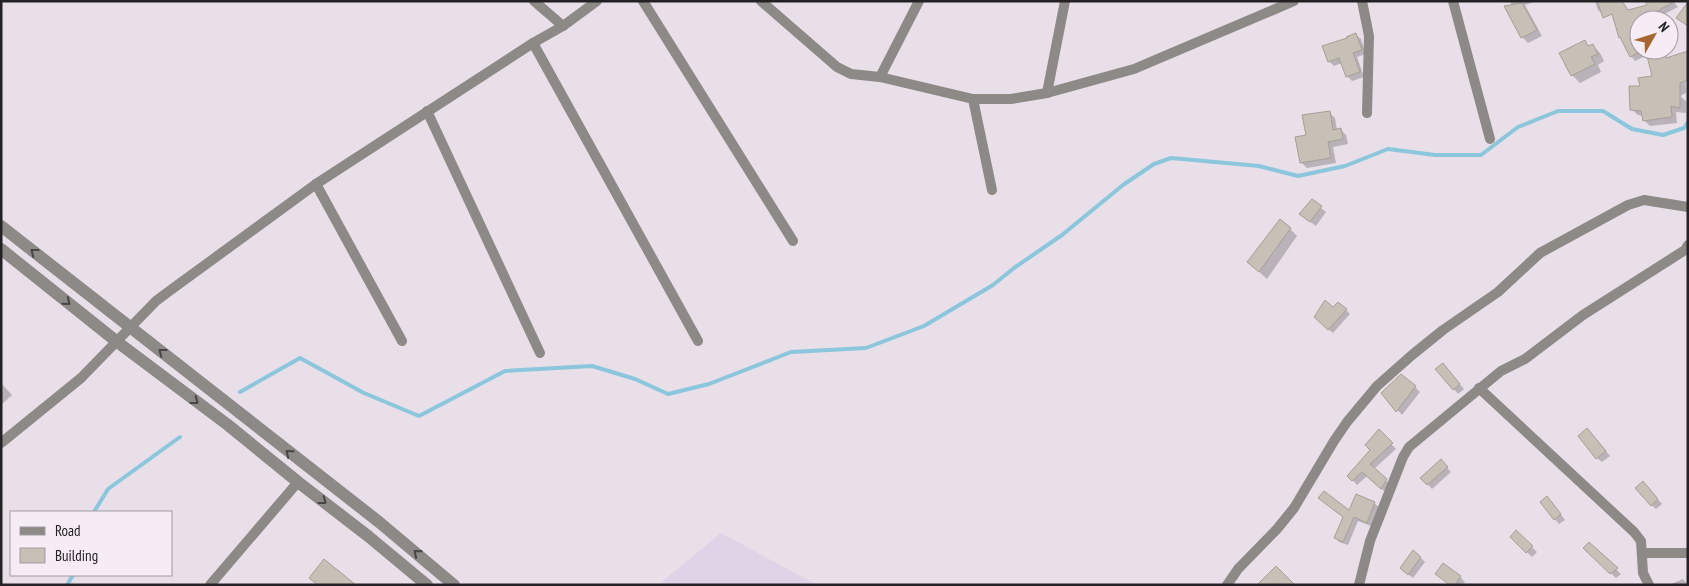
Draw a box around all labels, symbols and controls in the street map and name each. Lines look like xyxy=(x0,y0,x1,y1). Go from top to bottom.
north arrow xyxy=(1629,10,1679,60)
text: N xyxy=(1655,18,1673,35)
one-way arrow xyxy=(31,249,40,257)
one-way arrow xyxy=(61,296,70,305)
one-way arrow xyxy=(158,349,168,358)
one-way arrow xyxy=(189,395,199,404)
one-way arrow xyxy=(286,450,295,458)
one-way arrow xyxy=(317,496,326,504)
legend xyxy=(10,511,172,576)
text: Road xyxy=(55,521,81,540)
text: Building xyxy=(55,546,98,565)
one-way arrow xyxy=(413,550,422,559)

